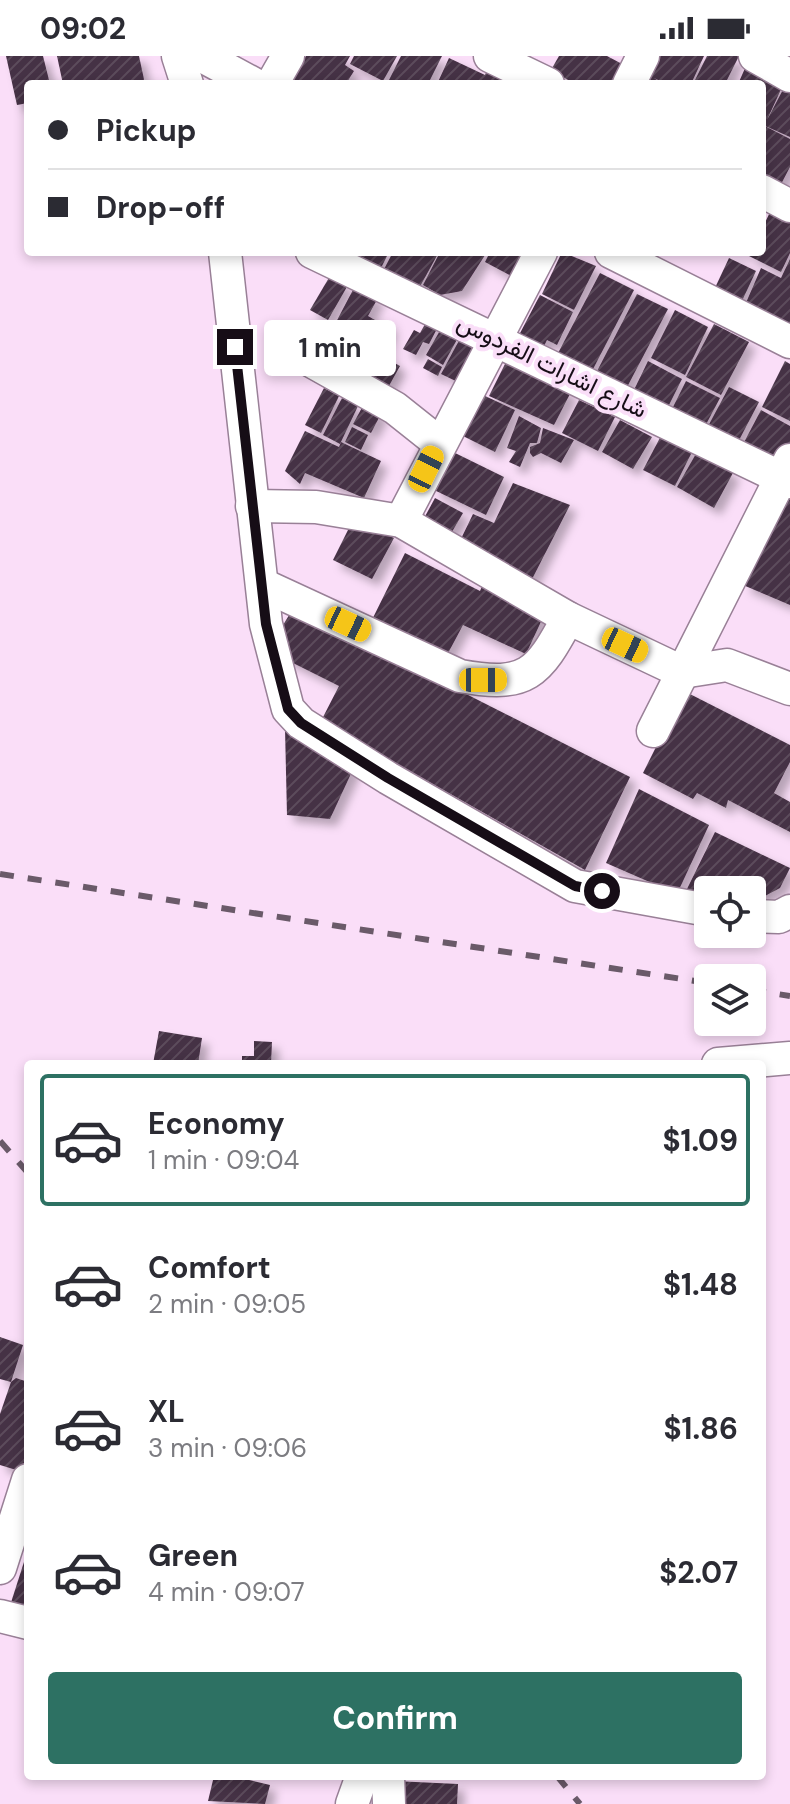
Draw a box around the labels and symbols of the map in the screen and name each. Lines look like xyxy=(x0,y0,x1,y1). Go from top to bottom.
street label: شارع اشارات الفردوس xyxy=(452,306,652,426)
callout: 1 min xyxy=(263,319,395,375)
route end xyxy=(217,329,253,365)
car xyxy=(405,442,447,496)
car xyxy=(321,603,375,645)
car xyxy=(598,624,652,666)
car xyxy=(459,668,507,692)
route start xyxy=(584,873,620,909)

